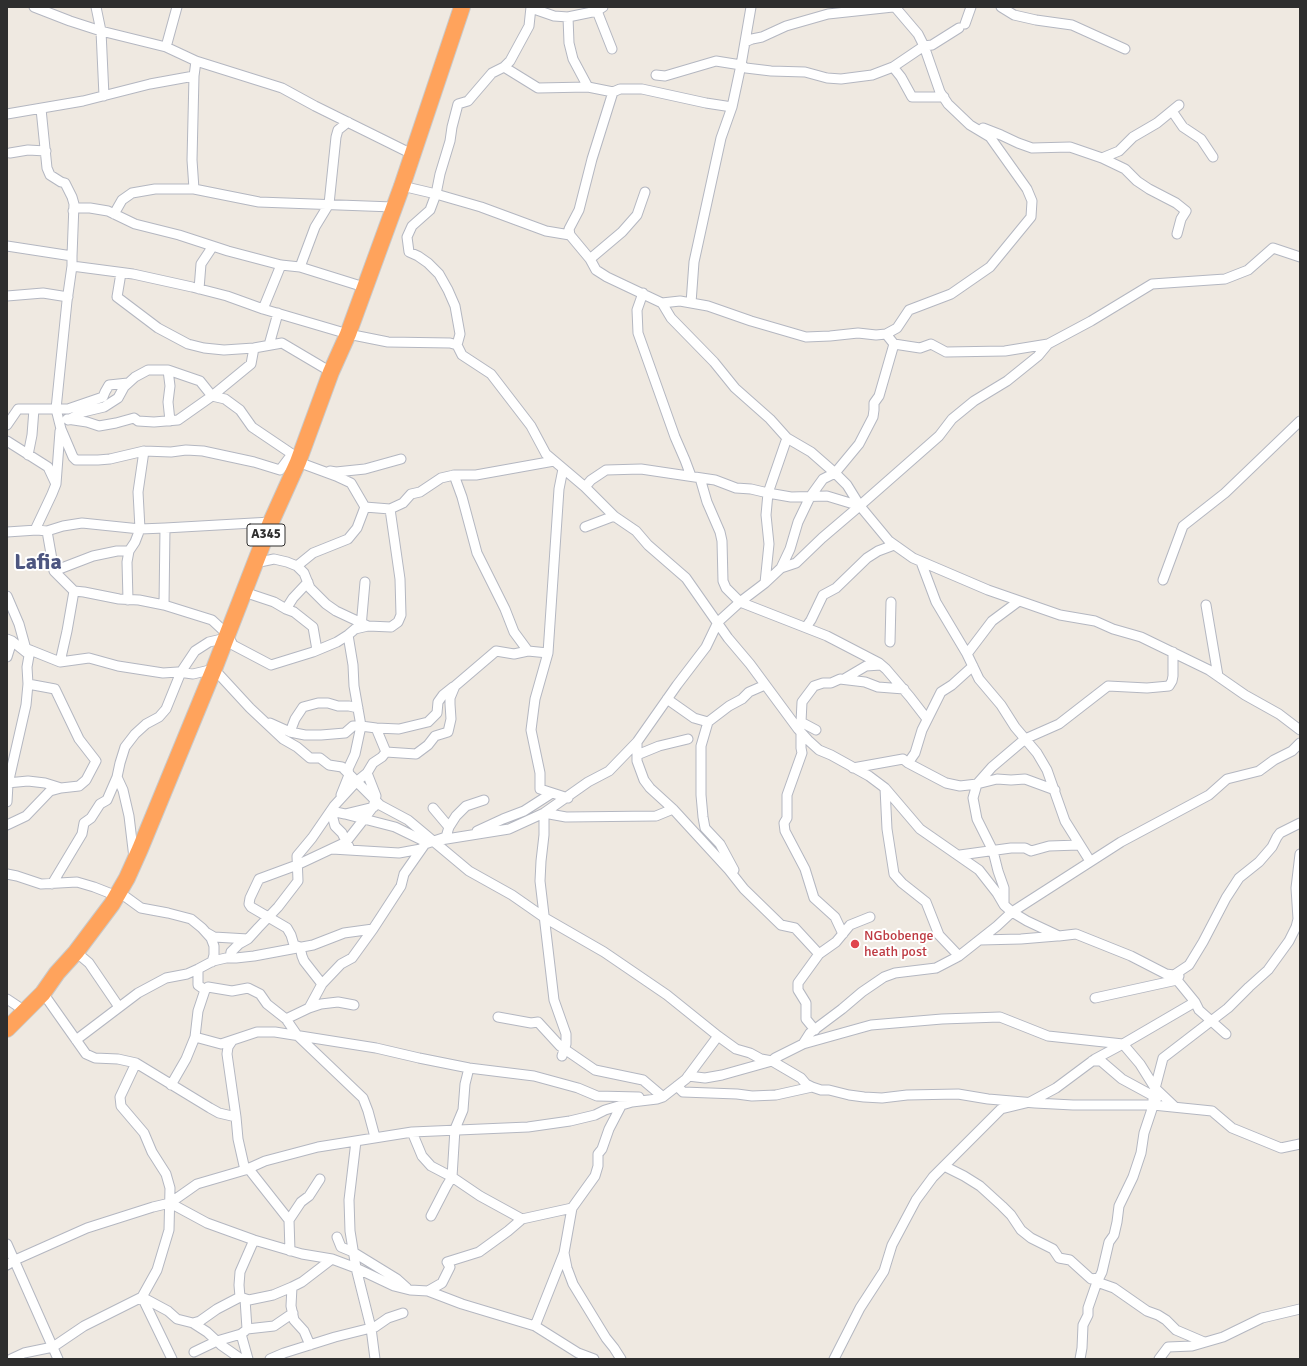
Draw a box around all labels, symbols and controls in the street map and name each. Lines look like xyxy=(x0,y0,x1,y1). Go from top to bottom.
road number: A345 xyxy=(247,524,285,546)
district label: Lafia xyxy=(14,550,62,576)
place label: NGbobenge heath post xyxy=(864,928,934,960)
marker: NGbobenge heath post xyxy=(849,938,861,950)

